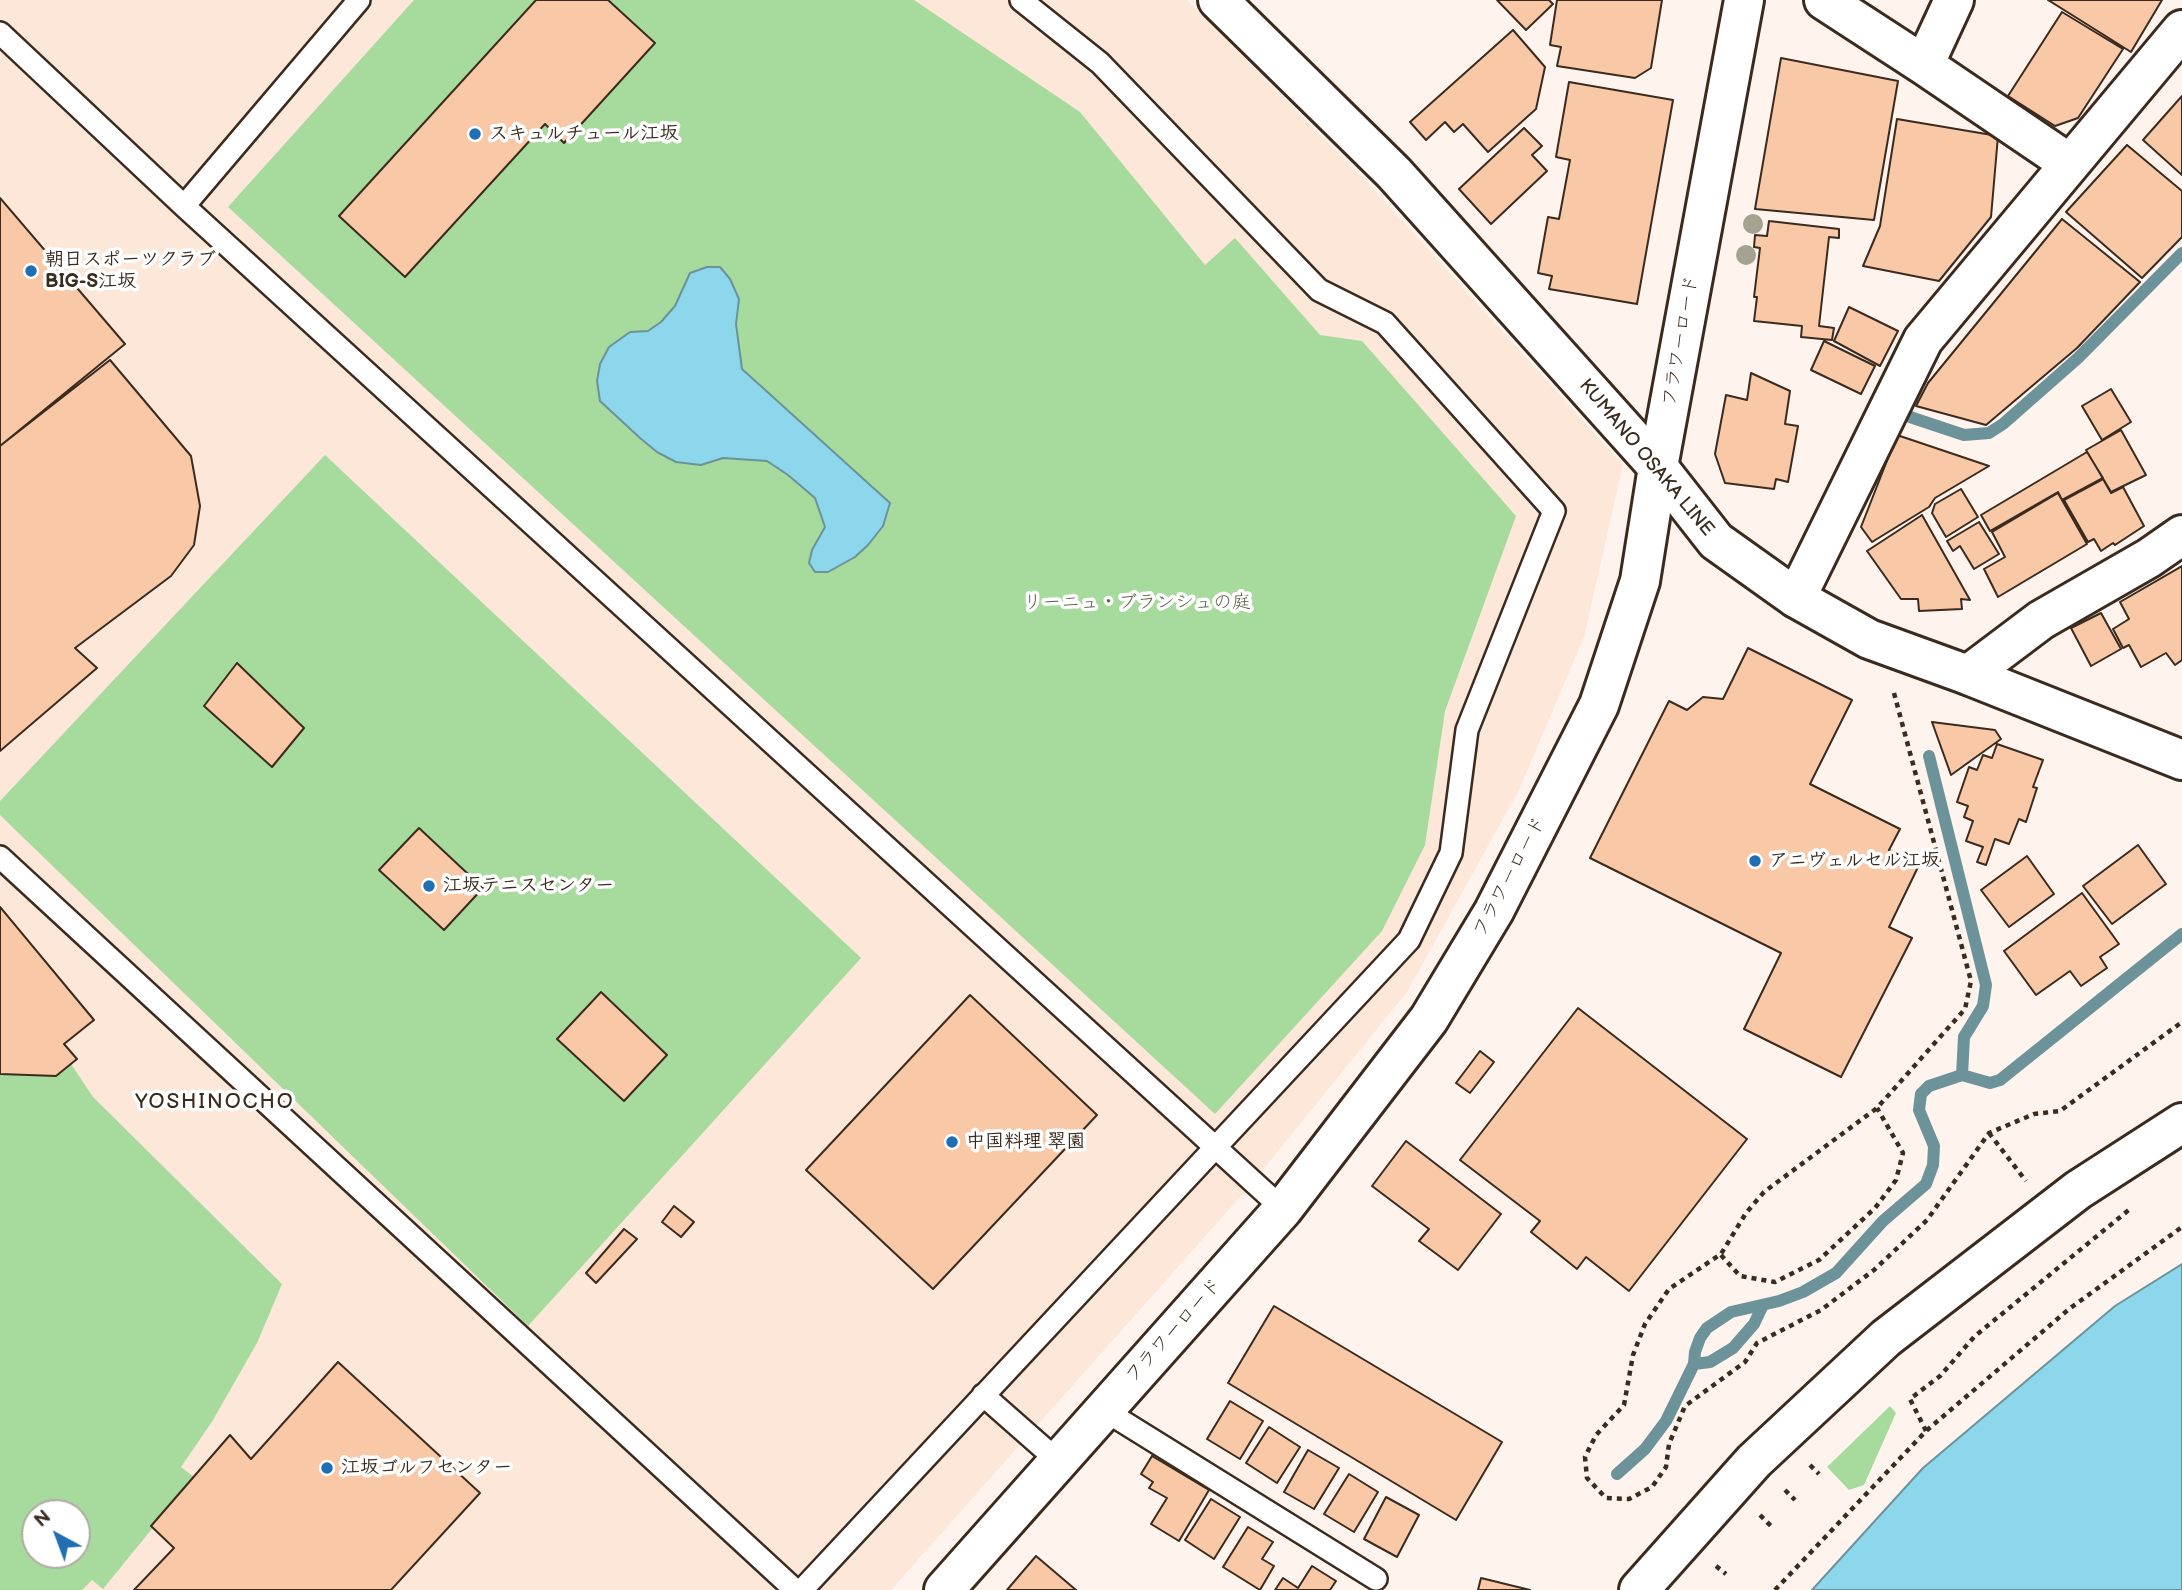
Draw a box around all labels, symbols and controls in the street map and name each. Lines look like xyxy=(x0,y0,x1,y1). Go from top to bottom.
place label: スキュルチュール江坂 xyxy=(489,123,679,145)
marker: スキュルチュール江坂 xyxy=(467,126,483,142)
place label: 朝日スポーツクラブ BIG-S江坂 xyxy=(45,249,216,293)
marker: 朝日スポーツクラブ BIG-S江坂 xyxy=(23,263,39,279)
street label: フラワーロード xyxy=(1658,274,1704,408)
street label: KUMANO OSAKA LINE xyxy=(1574,375,1718,541)
park label: リーニュ・ブランシュの庭 xyxy=(1023,592,1251,614)
street label: フラワーロード xyxy=(1469,813,1551,941)
place label: アニヴェルセル江坂 xyxy=(1769,850,1940,872)
marker: アニヴェルセル江坂 xyxy=(1747,853,1763,869)
place label: 江坂テニスセンター xyxy=(443,875,614,897)
marker: 江坂テニスセンター xyxy=(421,878,437,894)
district label: YOSHINOCHO xyxy=(136,1090,294,1116)
place label: 中国料理 翠園 xyxy=(966,1131,1085,1153)
marker: 中国料理 翠園 xyxy=(944,1134,960,1150)
street label: フラワーロード xyxy=(1121,1274,1227,1388)
place label: 江坂ゴルフセンター xyxy=(341,1457,512,1479)
marker: 江坂ゴルフセンター xyxy=(319,1460,335,1476)
north arrow xyxy=(21,1499,91,1569)
text: N xyxy=(30,1506,56,1533)

